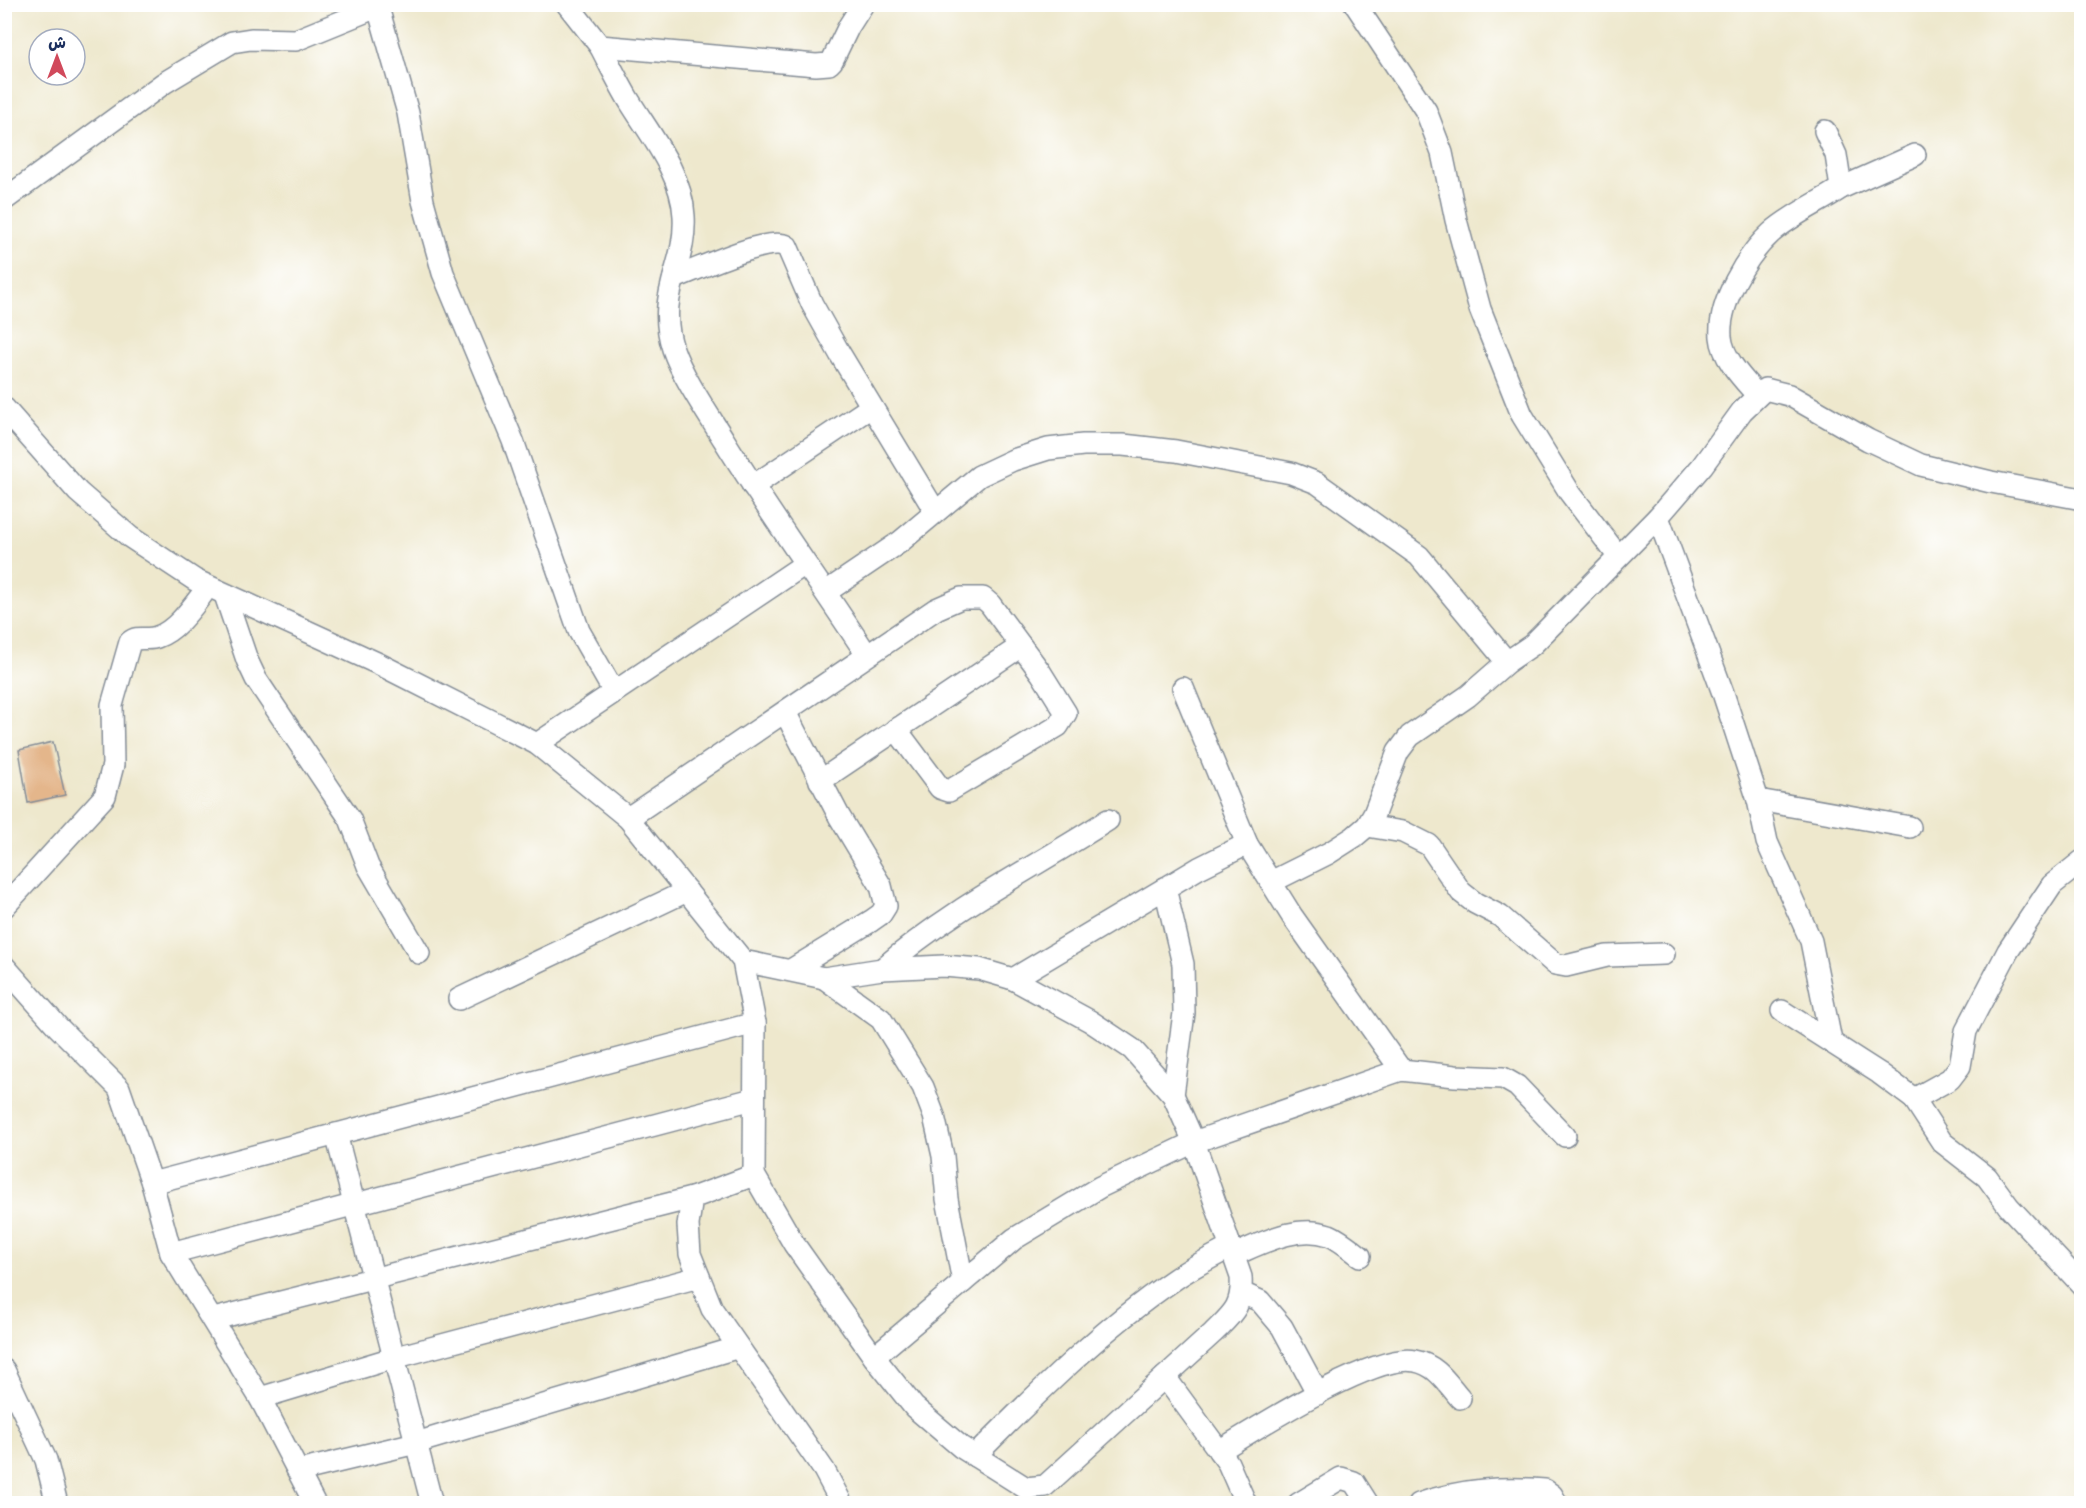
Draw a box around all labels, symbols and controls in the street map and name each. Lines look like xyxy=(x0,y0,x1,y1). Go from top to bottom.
north arrow xyxy=(27,27,87,87)
text: ش xyxy=(48,33,66,54)

